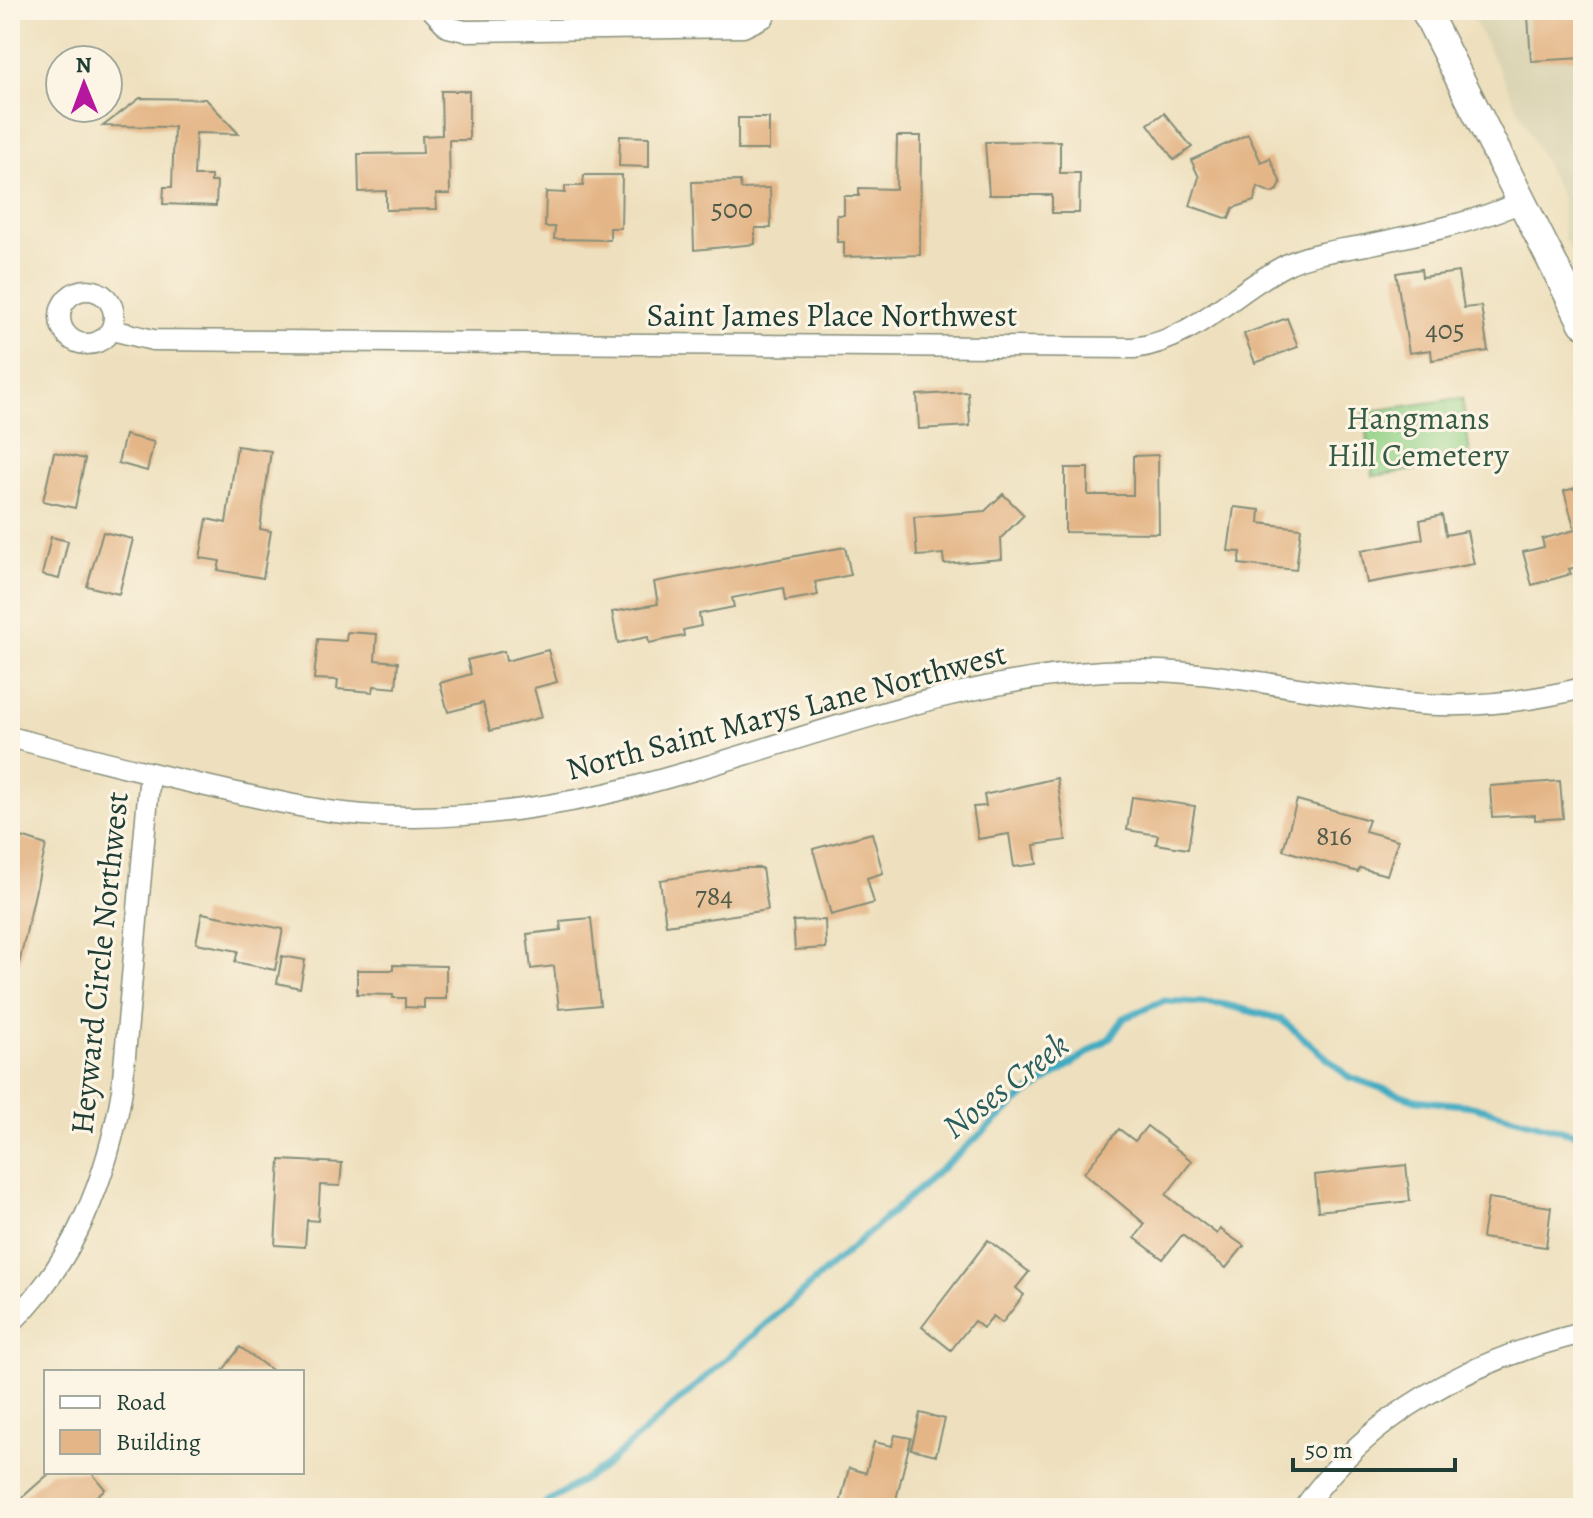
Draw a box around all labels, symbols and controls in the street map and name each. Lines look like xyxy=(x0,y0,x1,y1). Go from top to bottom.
north arrow xyxy=(44,44,124,124)
text: N xyxy=(75,50,92,80)
house number: 500 xyxy=(711,190,753,228)
street label: Saint James Place Northwest xyxy=(647,293,1017,337)
house number: 405 xyxy=(1425,311,1465,349)
park label: Hangmans Hill Cemetery xyxy=(1327,396,1509,477)
street label: North Saint Marys Lane Northwest xyxy=(561,631,1011,791)
street label: Heyward Circle Northwest xyxy=(59,789,139,1137)
house number: 816 xyxy=(1316,817,1352,855)
house number: 784 xyxy=(695,877,733,915)
water label: Noses Creek xyxy=(932,1021,1078,1150)
legend xyxy=(44,1370,304,1474)
text: Road xyxy=(116,1386,166,1418)
scale bar xyxy=(1293,1422,1455,1472)
text: Building xyxy=(116,1426,201,1458)
text: 50 m xyxy=(1305,1434,1353,1466)

